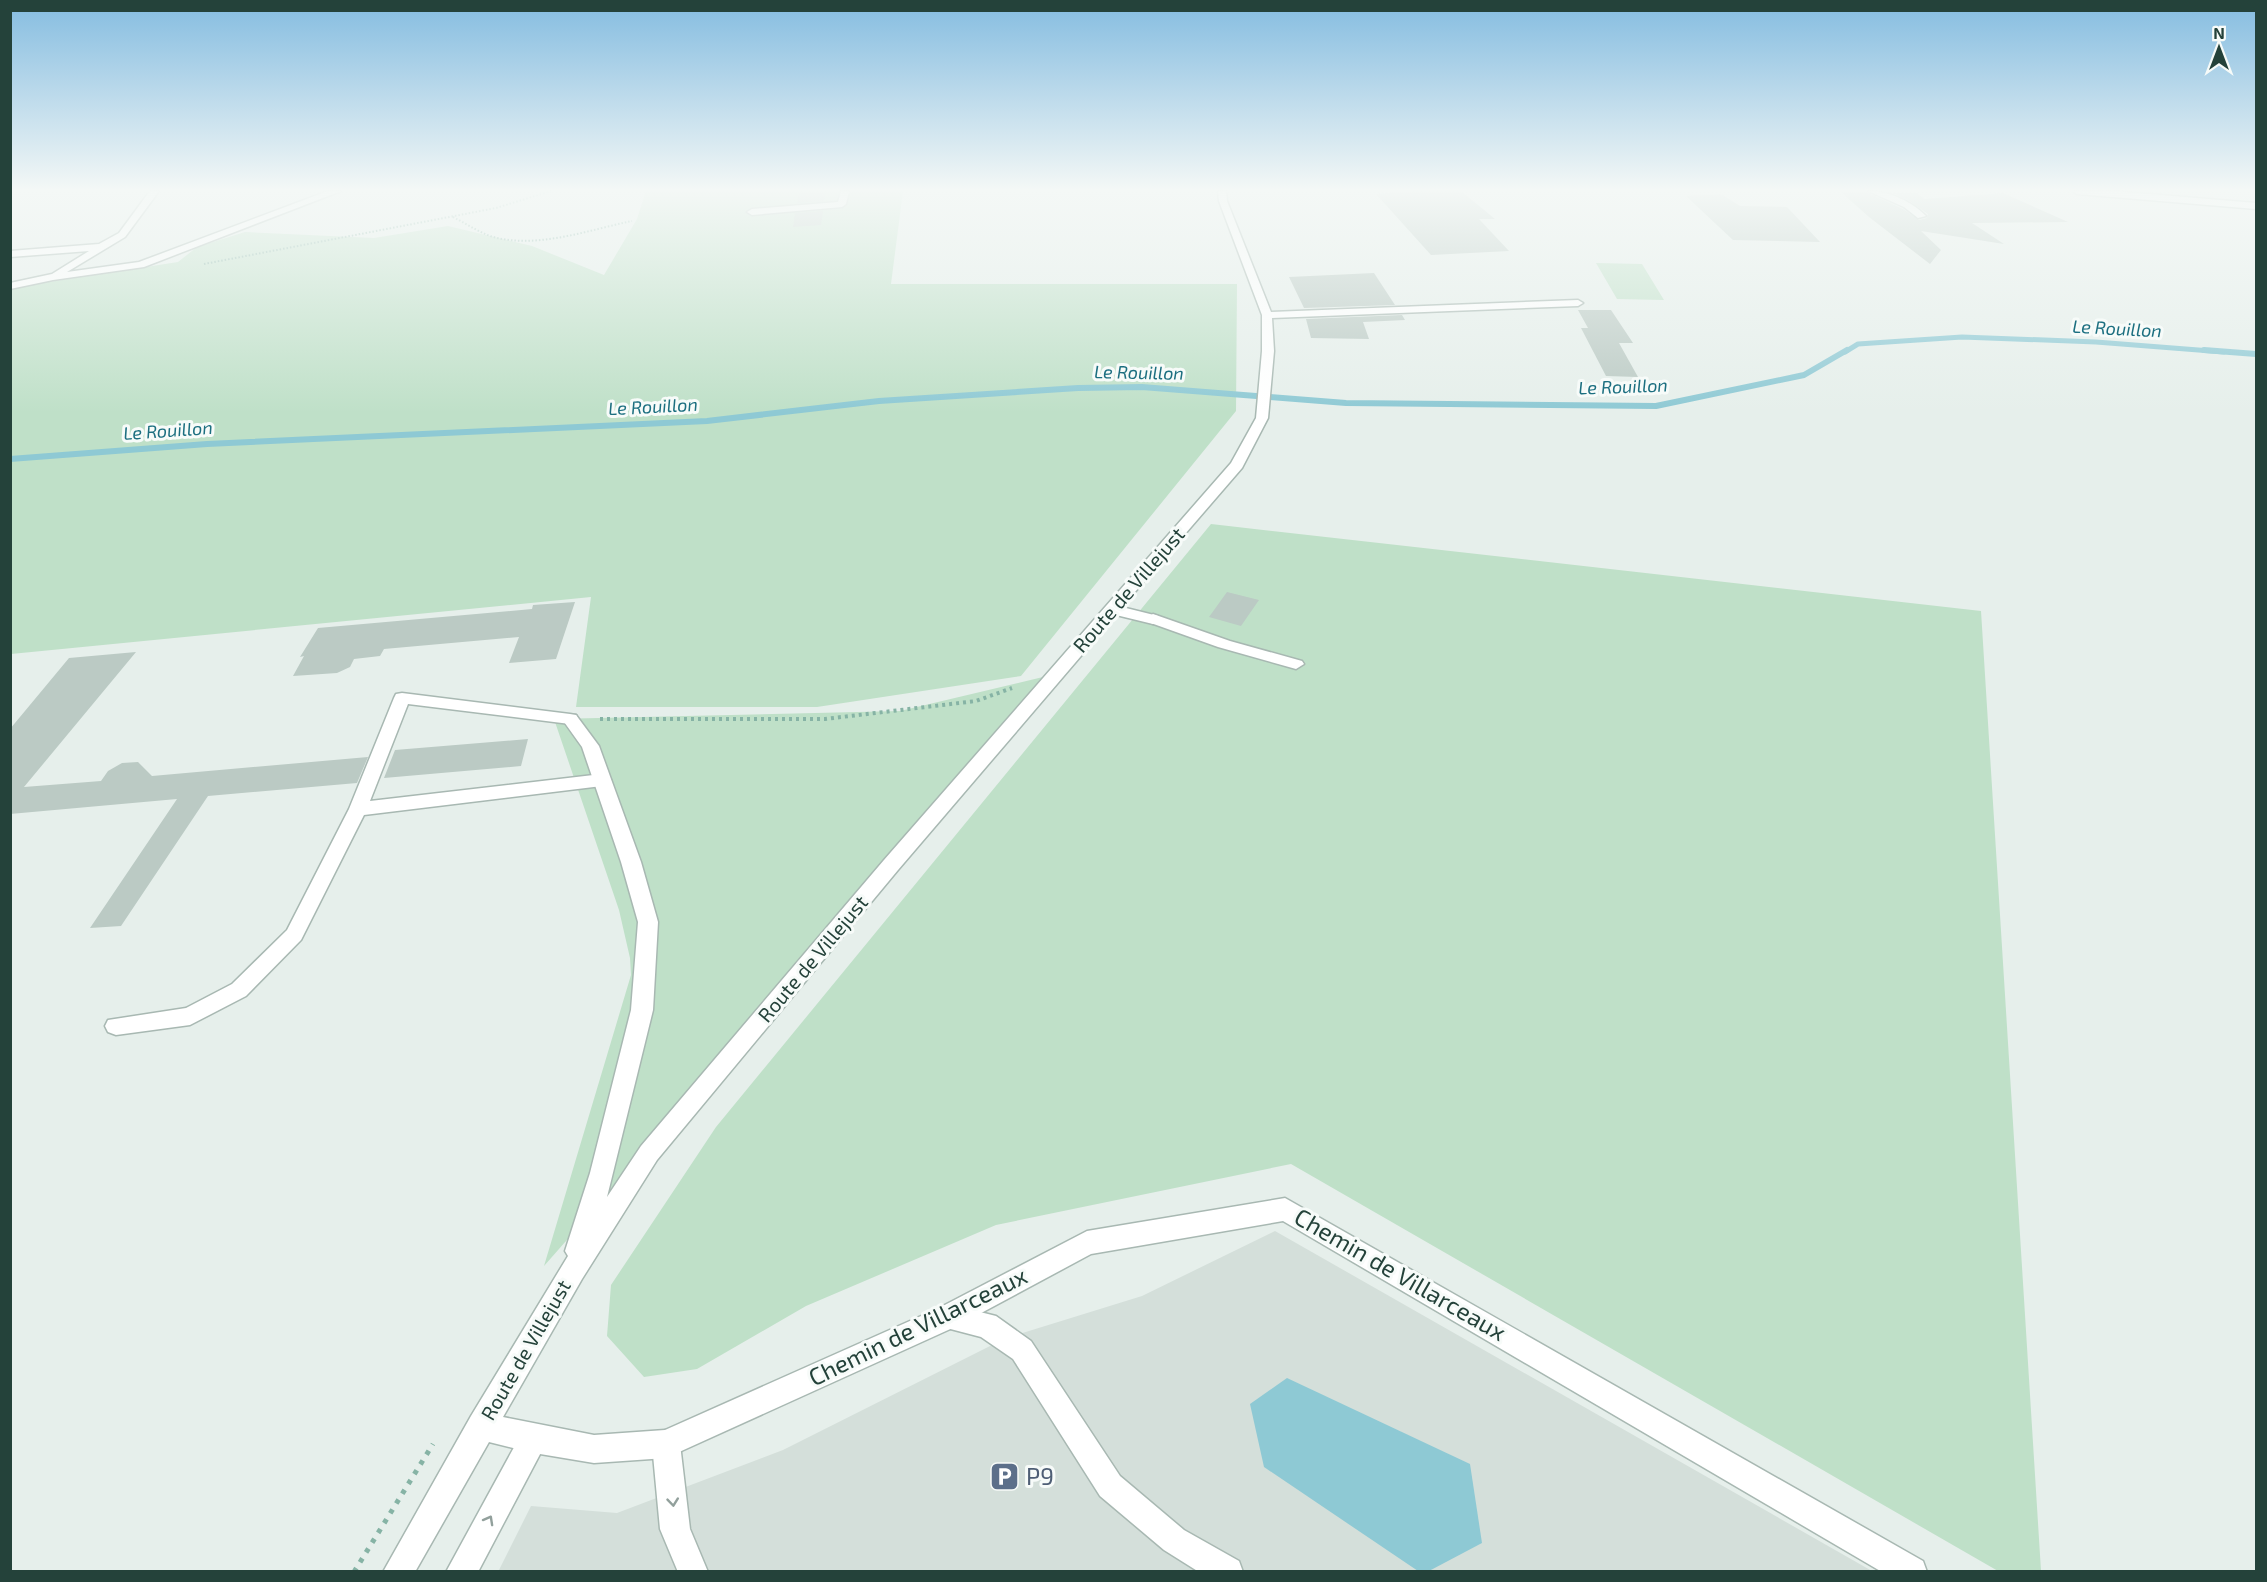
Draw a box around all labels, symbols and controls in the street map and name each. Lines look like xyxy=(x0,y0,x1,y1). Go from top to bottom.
north arrow xyxy=(2189,18,2249,78)
text: N xyxy=(2213,23,2225,42)
water label: Le Rouillon xyxy=(2072,315,2162,341)
water label: Le Rouillon xyxy=(1094,360,1184,384)
water label: Le Rouillon xyxy=(1578,373,1668,399)
water label: Le Rouillon xyxy=(608,393,698,419)
water label: Le Rouillon xyxy=(122,416,213,444)
street label: Route de Villejust xyxy=(1067,522,1189,657)
street label: Route de Villejust xyxy=(752,890,872,1027)
street label: Chemin de Villarceaux xyxy=(1290,1201,1512,1346)
street label: Chemin de Villarceaux xyxy=(803,1260,1032,1391)
street label: Route de Villejust xyxy=(475,1275,575,1424)
parking icon: P9 xyxy=(989,1461,1021,1493)
place label: P9 xyxy=(1026,1461,1054,1490)
one-way arrow xyxy=(666,1498,678,1507)
one-way arrow xyxy=(482,1516,493,1527)

